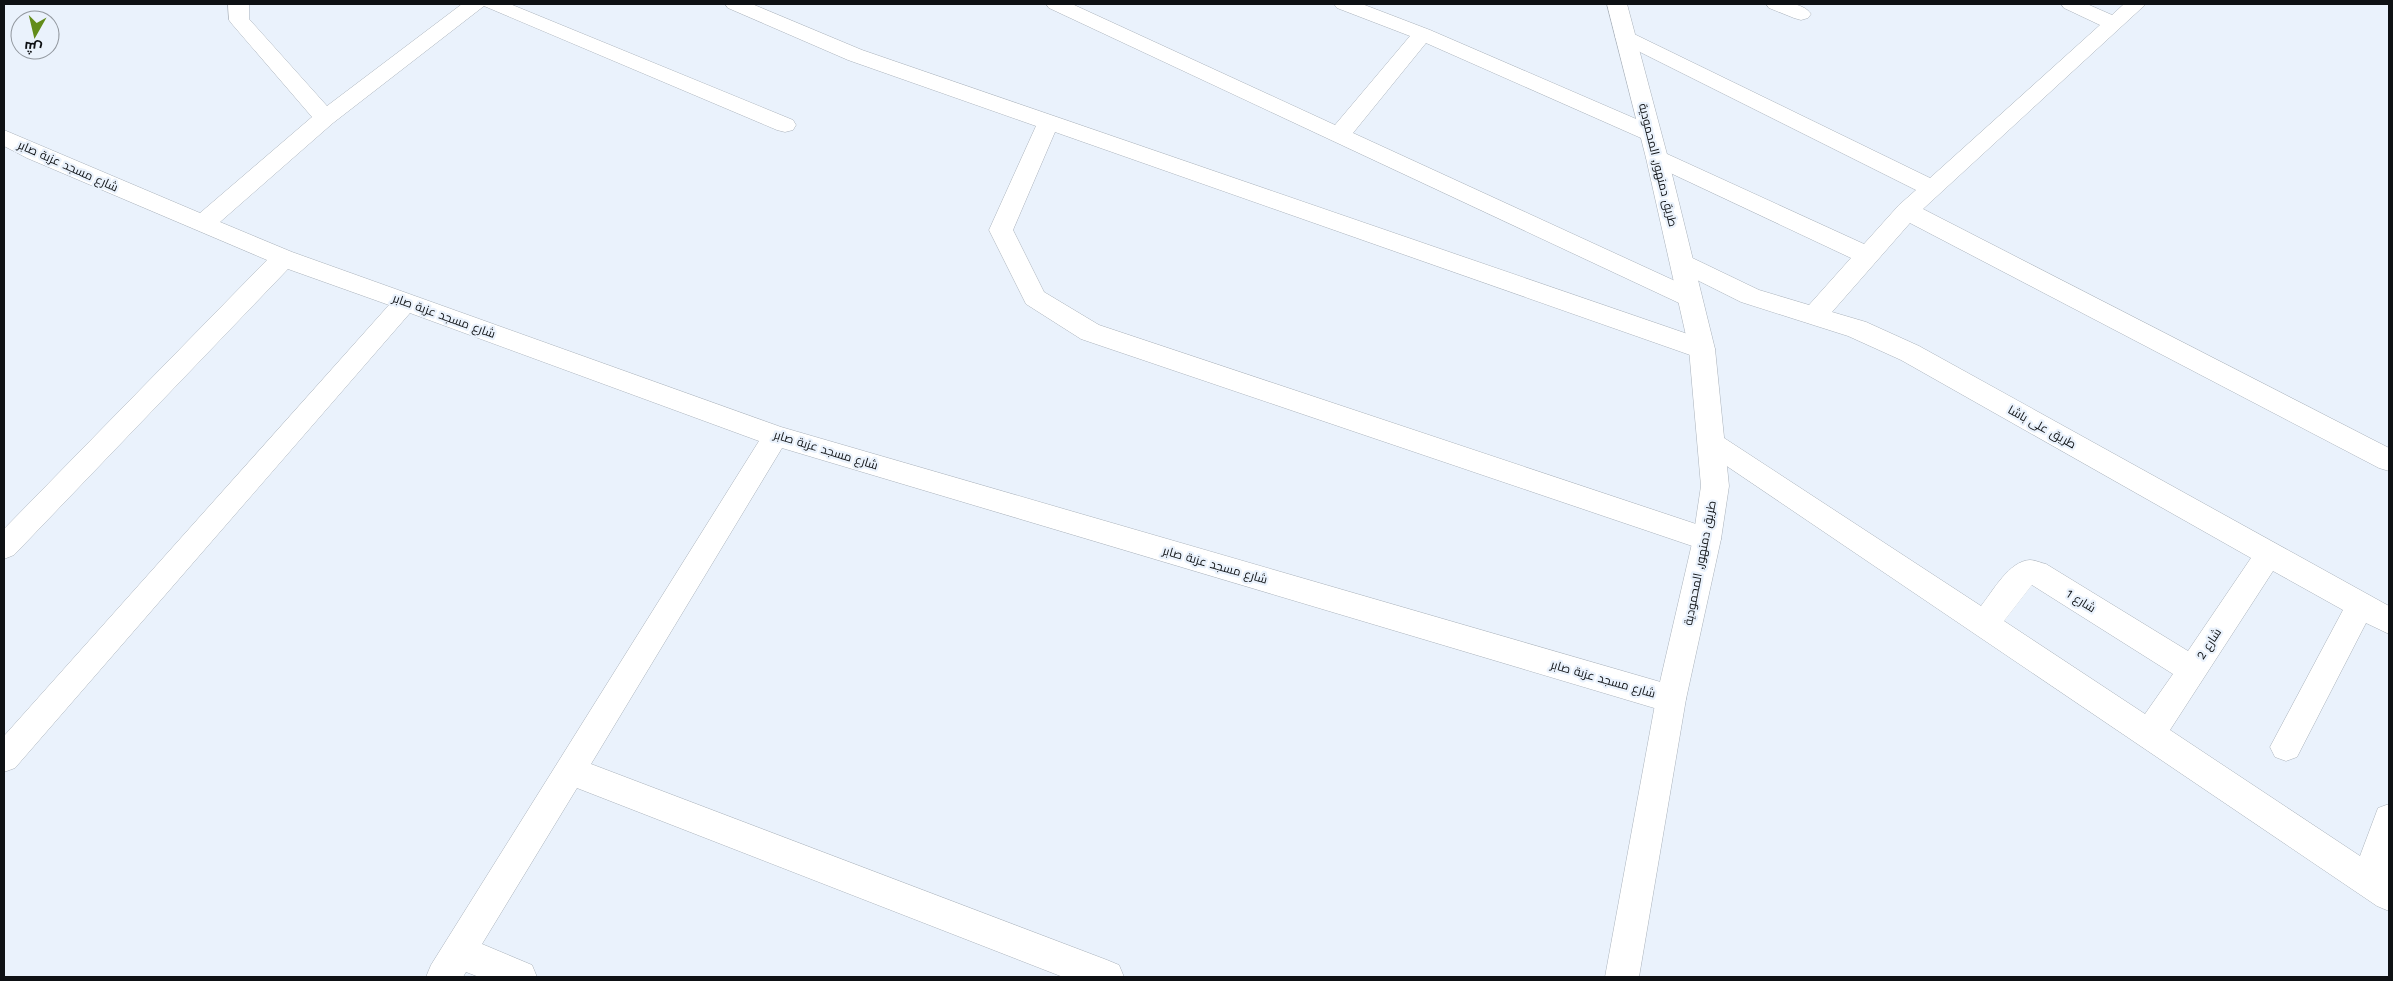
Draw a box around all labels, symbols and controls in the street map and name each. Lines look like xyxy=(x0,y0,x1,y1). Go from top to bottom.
north arrow xyxy=(10,10,60,60)
text: ش xyxy=(23,38,43,57)
street label: طريق دمنهور, المحمودية xyxy=(1636,102,1680,228)
street label: شارع مسجد عزبة صابر xyxy=(14,137,120,195)
street label: شارع مسجد عزبة صابر xyxy=(389,291,497,342)
street label: طريق على باشا xyxy=(2006,403,2078,451)
street label: شارع مسجد عزبة صابر xyxy=(771,427,880,473)
street label: طريق دمنهور, المحمودية xyxy=(1681,499,1719,627)
street label: شارع مسجد عزبة صابر xyxy=(1160,543,1269,588)
street label: شارع 1 xyxy=(2063,587,2098,616)
street label: شارع 2 xyxy=(2194,626,2225,663)
street label: شارع مسجد عزبة صابر xyxy=(1548,657,1657,702)

